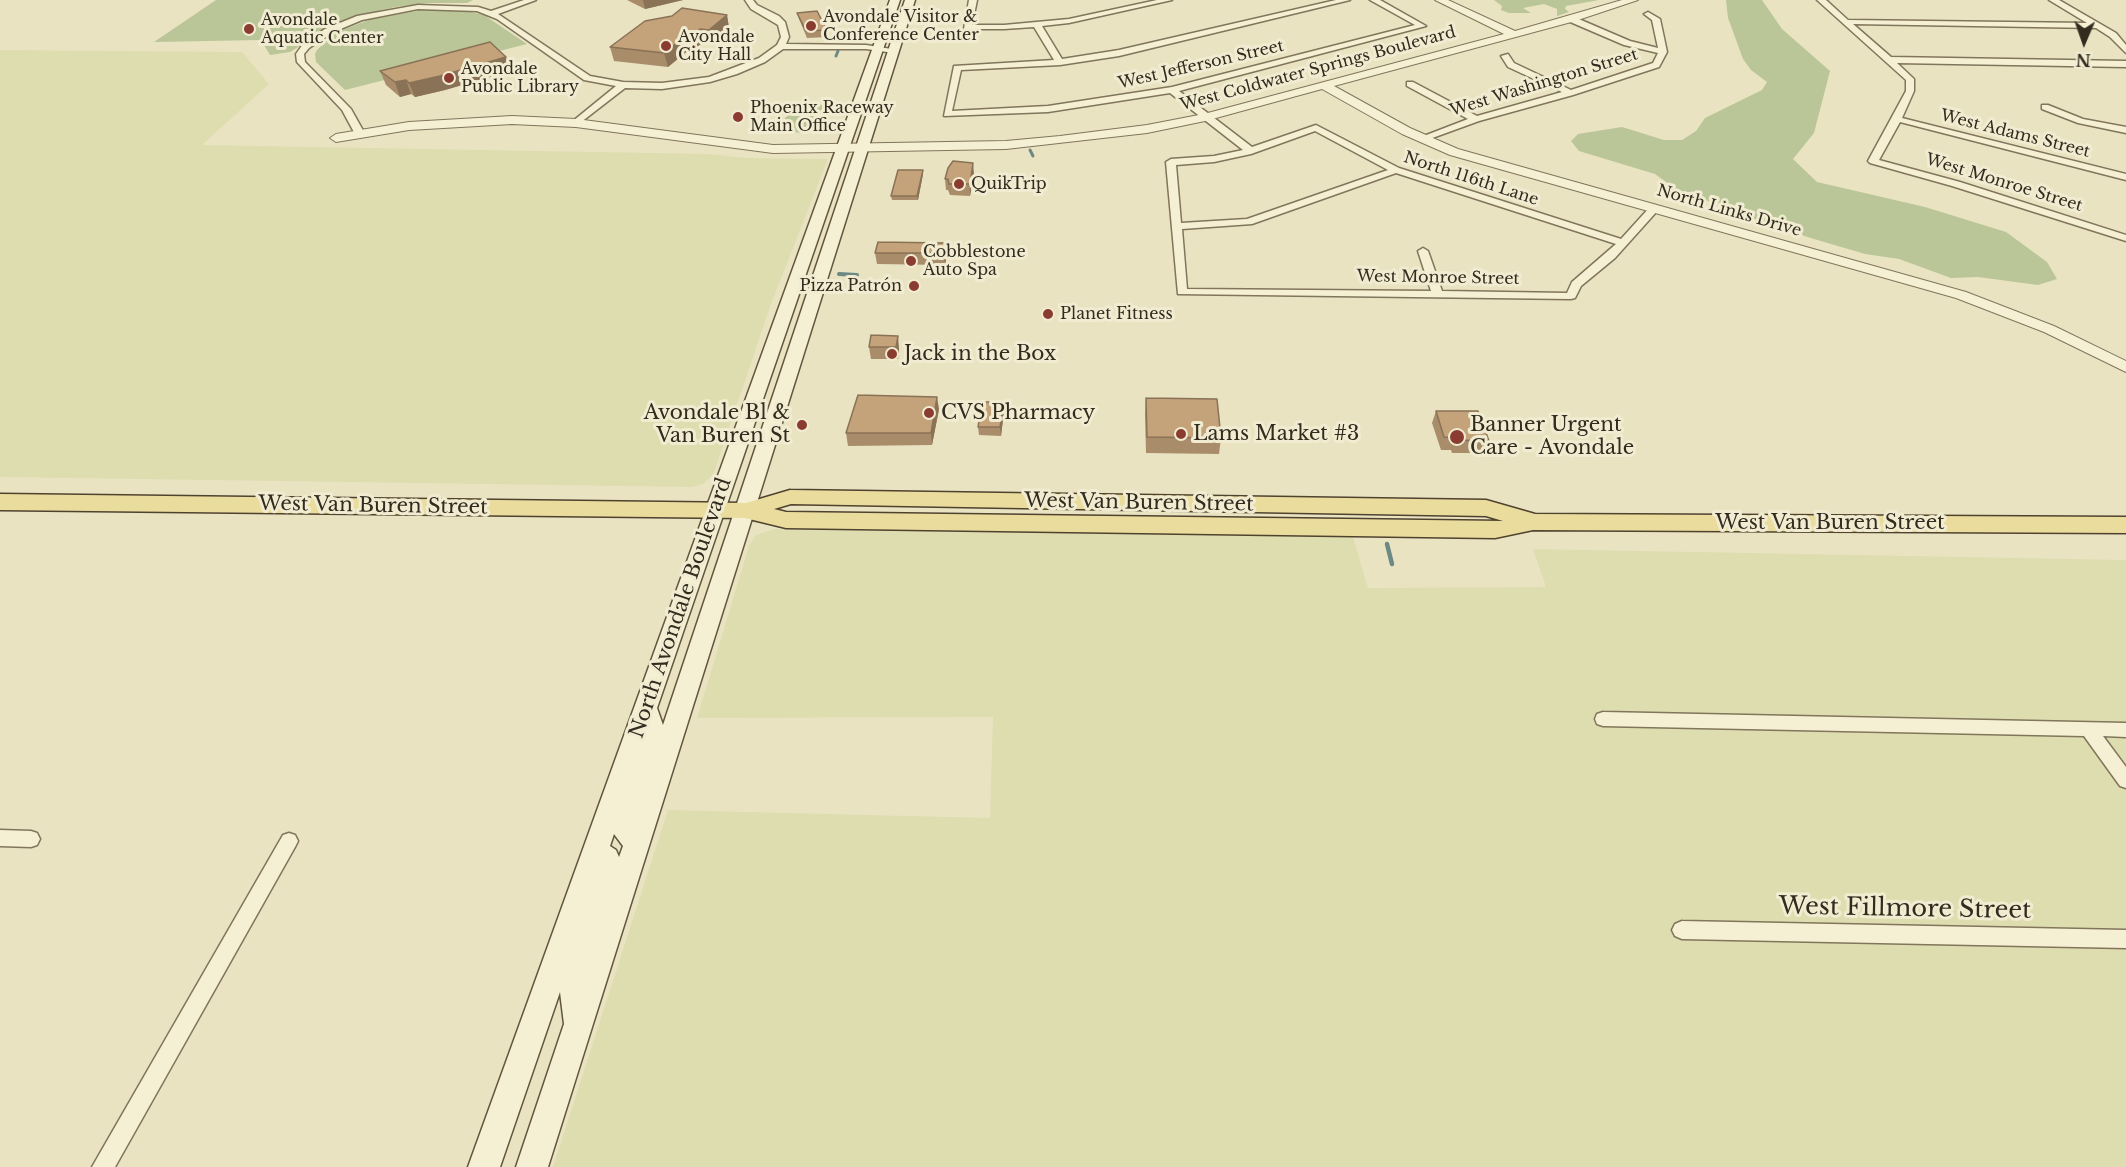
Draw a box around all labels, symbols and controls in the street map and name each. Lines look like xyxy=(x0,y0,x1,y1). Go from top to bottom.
place label: Avondale Visitor & Conference Center xyxy=(823,7,979,45)
place label: Avondale Aquatic Center xyxy=(261,10,384,48)
north arrow xyxy=(2054,12,2114,72)
marker: Avondale Visitor & Conference Center xyxy=(804,19,818,33)
marker: Avondale Aquatic Center xyxy=(242,22,256,36)
street label: West Coldwater Springs Boulevard xyxy=(1178,23,1458,115)
place label: Avondale City Hall xyxy=(678,27,754,65)
street label: West Jefferson Street xyxy=(1116,37,1286,93)
marker: Avondale City Hall xyxy=(659,39,673,53)
street label: West Washington Street xyxy=(1448,45,1640,121)
text: N xyxy=(2076,50,2091,70)
place label: Avondale Public Library xyxy=(461,59,579,97)
marker: Avondale Public Library xyxy=(442,71,456,85)
place label: Phoenix Raceway Main Office xyxy=(750,98,894,136)
street label: West Adams Street xyxy=(1938,106,2092,162)
marker: Phoenix Raceway Main Office xyxy=(731,110,745,124)
street label: North 116th Lane xyxy=(1401,148,1541,210)
street label: West Monroe Street xyxy=(1923,150,2085,216)
place label: QuikTrip xyxy=(971,174,1047,194)
marker: QuikTrip xyxy=(952,177,966,191)
street label: North Links Drive xyxy=(1655,181,1803,241)
place label: Cobblestone Auto Spa xyxy=(923,242,1026,280)
marker: Cobblestone Auto Spa xyxy=(904,254,918,268)
street label: West Monroe Street xyxy=(1356,267,1520,289)
place label: Pizza Patrón xyxy=(800,276,902,296)
marker: Pizza Patrón xyxy=(907,279,921,293)
place label: Planet Fitness xyxy=(1060,304,1173,324)
marker: Planet Fitness xyxy=(1041,307,1055,321)
place label: Jack in the Box xyxy=(904,342,1056,366)
marker: Jack in the Box xyxy=(885,347,899,361)
place label: Avondale Bl & Van Buren St xyxy=(644,401,790,448)
place label: CVS Pharmacy xyxy=(941,401,1095,425)
marker: CVS Pharmacy xyxy=(922,406,936,420)
place label: Banner Urgent Care - Avondale xyxy=(1470,413,1634,460)
marker: Avondale Bl & Van Buren St xyxy=(795,418,809,432)
place label: Lams Market #3 xyxy=(1193,422,1359,446)
marker: Lams Market #3 xyxy=(1174,427,1188,441)
marker: Banner Urgent Care - Avondale xyxy=(1448,428,1466,446)
street label: North Avondale Boulevard xyxy=(625,475,737,741)
street label: West Van Buren Street xyxy=(1024,489,1254,517)
street label: West Van Buren Street xyxy=(258,492,488,520)
street label: West Van Buren Street xyxy=(1715,511,1945,535)
street label: West Fillmore Street xyxy=(1779,892,2031,926)

